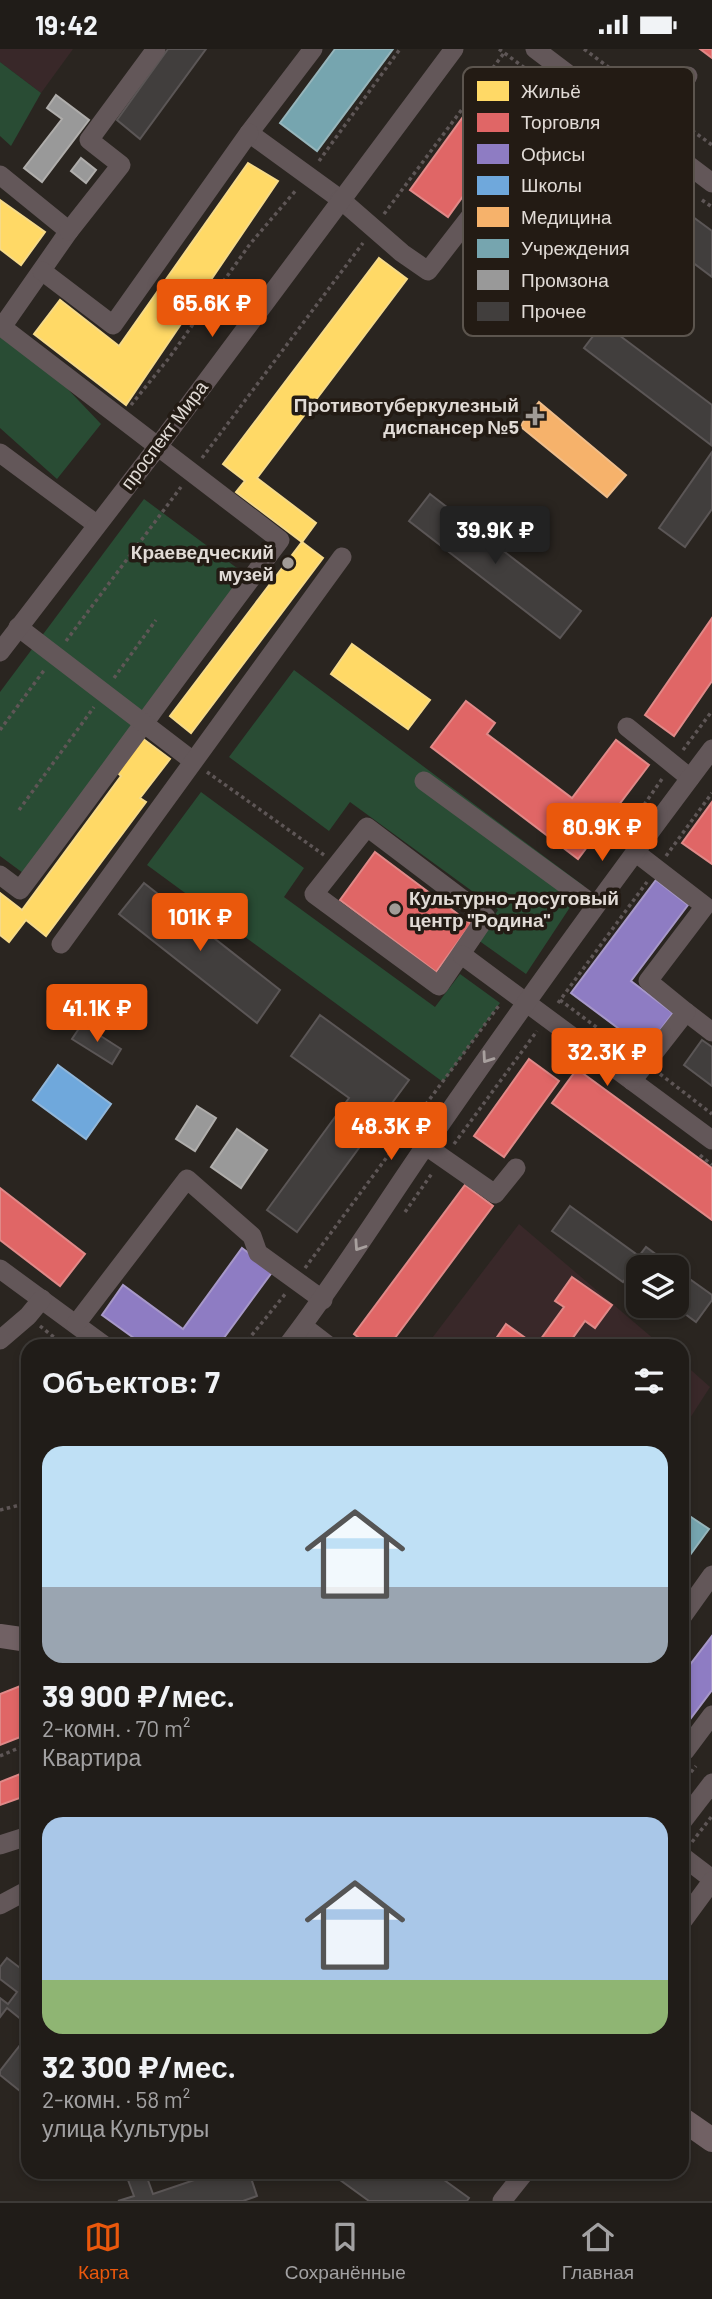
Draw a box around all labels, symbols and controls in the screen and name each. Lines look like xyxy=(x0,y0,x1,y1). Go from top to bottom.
text: 19:42 xyxy=(35,9,98,40)
legend xyxy=(463,67,694,336)
text: Жильё xyxy=(521,79,581,102)
text: Торговля xyxy=(521,110,600,133)
text: Офисы xyxy=(521,142,585,165)
text: Школы xyxy=(521,173,582,196)
text: Медицина xyxy=(521,205,612,228)
text: Учреждения xyxy=(521,236,630,259)
text: Промзона xyxy=(521,268,609,291)
pin: 65.6K ₽ xyxy=(147,279,277,339)
text: 65.6K ₽ xyxy=(173,288,251,316)
text: Прочее xyxy=(521,299,586,322)
street label: проспект Мира xyxy=(115,375,212,494)
place label: Противотуберкулезный диспансер №5 xyxy=(294,393,519,438)
marker: Противотуберкулезный диспансер №5 xyxy=(525,406,545,426)
pin: 39.9K ₽ xyxy=(430,507,560,566)
text: 39.9K ₽ xyxy=(456,515,534,543)
place label: Краеведческий музей xyxy=(131,540,274,585)
marker: Краеведческий музей xyxy=(280,555,296,571)
pin: 80.9K ₽ xyxy=(537,803,667,863)
text: 80.9K ₽ xyxy=(562,812,642,840)
place label: Культурно-досуговый центр "Родина" xyxy=(409,886,619,931)
pin: 101K ₽ xyxy=(143,893,257,953)
marker: Культурно-досуговый центр "Родина" xyxy=(387,901,403,917)
text: 101K ₽ xyxy=(168,902,232,930)
pin: 41.1K ₽ xyxy=(32,985,162,1044)
text: 41.1K ₽ xyxy=(62,993,132,1021)
pin: 32.3K ₽ xyxy=(542,1028,672,1088)
text: 32.3K ₽ xyxy=(567,1037,647,1065)
one-way arrow xyxy=(483,1050,495,1063)
pin: 48.3K ₽ xyxy=(326,1103,456,1162)
text: 48.3K ₽ xyxy=(351,1111,431,1139)
one-way arrow xyxy=(355,1238,367,1251)
map controls xyxy=(626,1255,689,1318)
button: layers xyxy=(626,1255,689,1318)
icon: filters xyxy=(630,1362,668,1400)
text: Объектов: 7 xyxy=(42,1363,220,1399)
icon: home xyxy=(292,1491,418,1617)
text: 39 900 ₽/мес. xyxy=(42,1677,235,1713)
text: 2-комн. · 70 m² xyxy=(42,1714,190,1742)
text: Квартира xyxy=(42,1743,141,1771)
icon: home xyxy=(292,1862,418,1988)
text: 32 300 ₽/мес. xyxy=(42,2048,236,2084)
text: 2-комн. · 58 m² xyxy=(42,2085,190,2113)
text: улица Культуры xyxy=(42,2114,209,2142)
tab: Карта xyxy=(78,2218,129,2284)
tab: Сохранённые xyxy=(285,2218,406,2284)
tab: Главная xyxy=(562,2218,634,2284)

